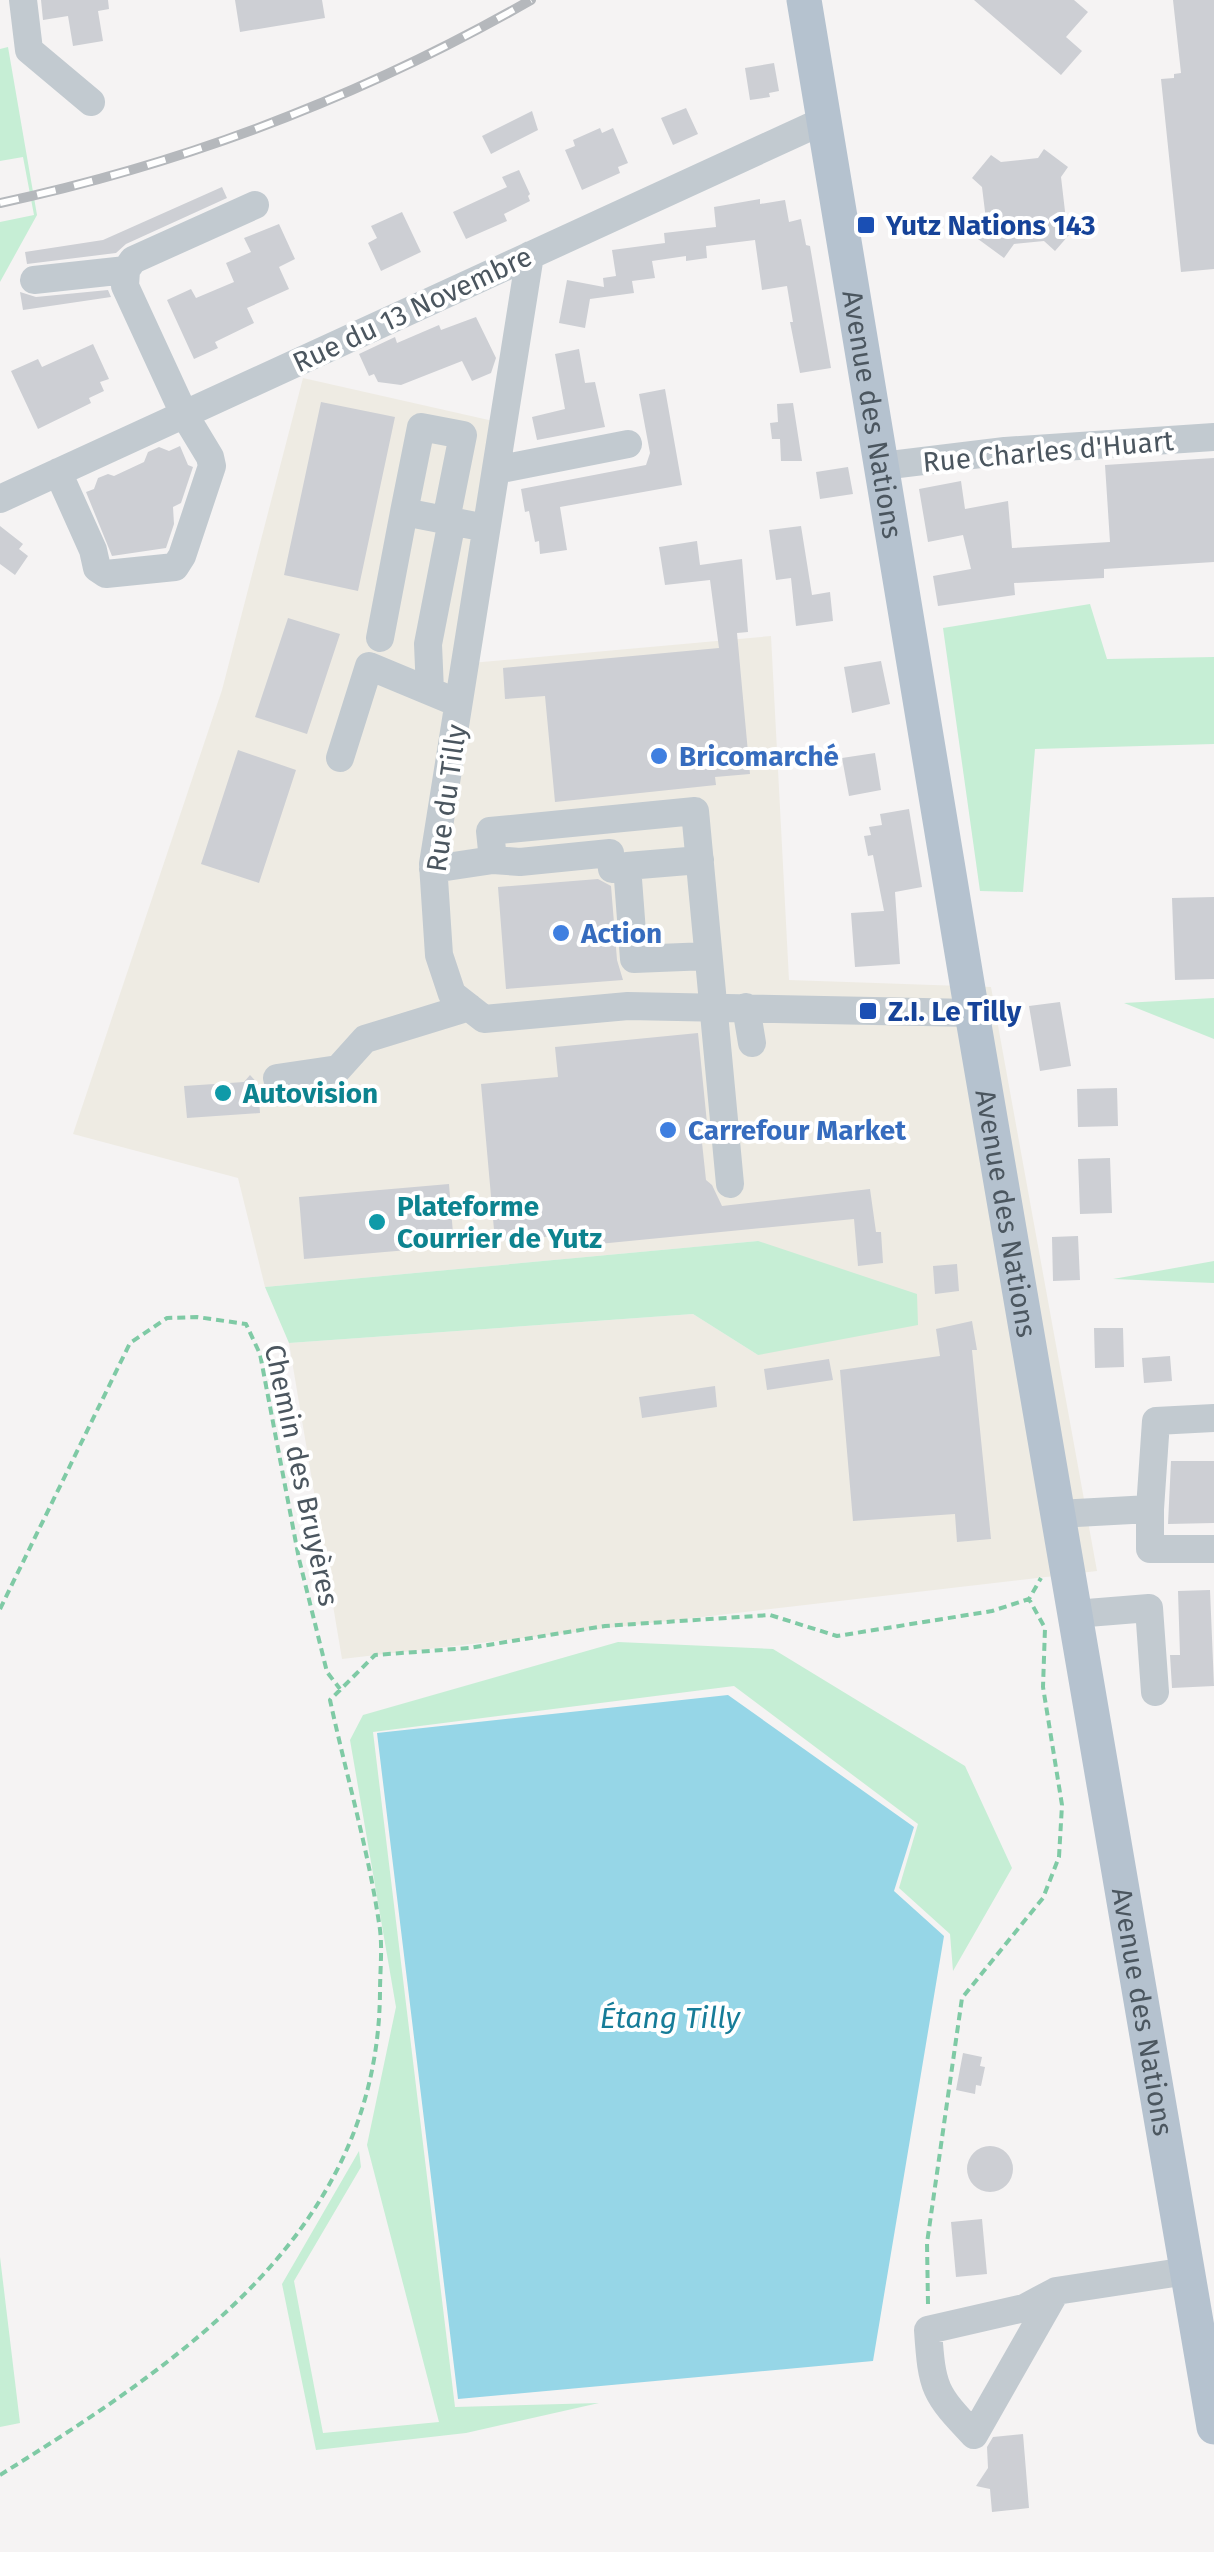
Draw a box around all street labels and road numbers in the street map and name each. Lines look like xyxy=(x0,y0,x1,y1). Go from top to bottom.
street label: Rue du 13 Novembre xyxy=(287,240,537,379)
street label: Avenue des Nations xyxy=(835,288,909,541)
street label: Rue Charles d'Huart xyxy=(921,424,1176,479)
street label: Rue du Tilly xyxy=(420,722,473,874)
street label: Avenue des Nations xyxy=(968,1087,1043,1340)
street label: Chemin des Bruyères xyxy=(258,1341,345,1609)
street label: Avenue des Nations xyxy=(1105,1885,1180,2138)

